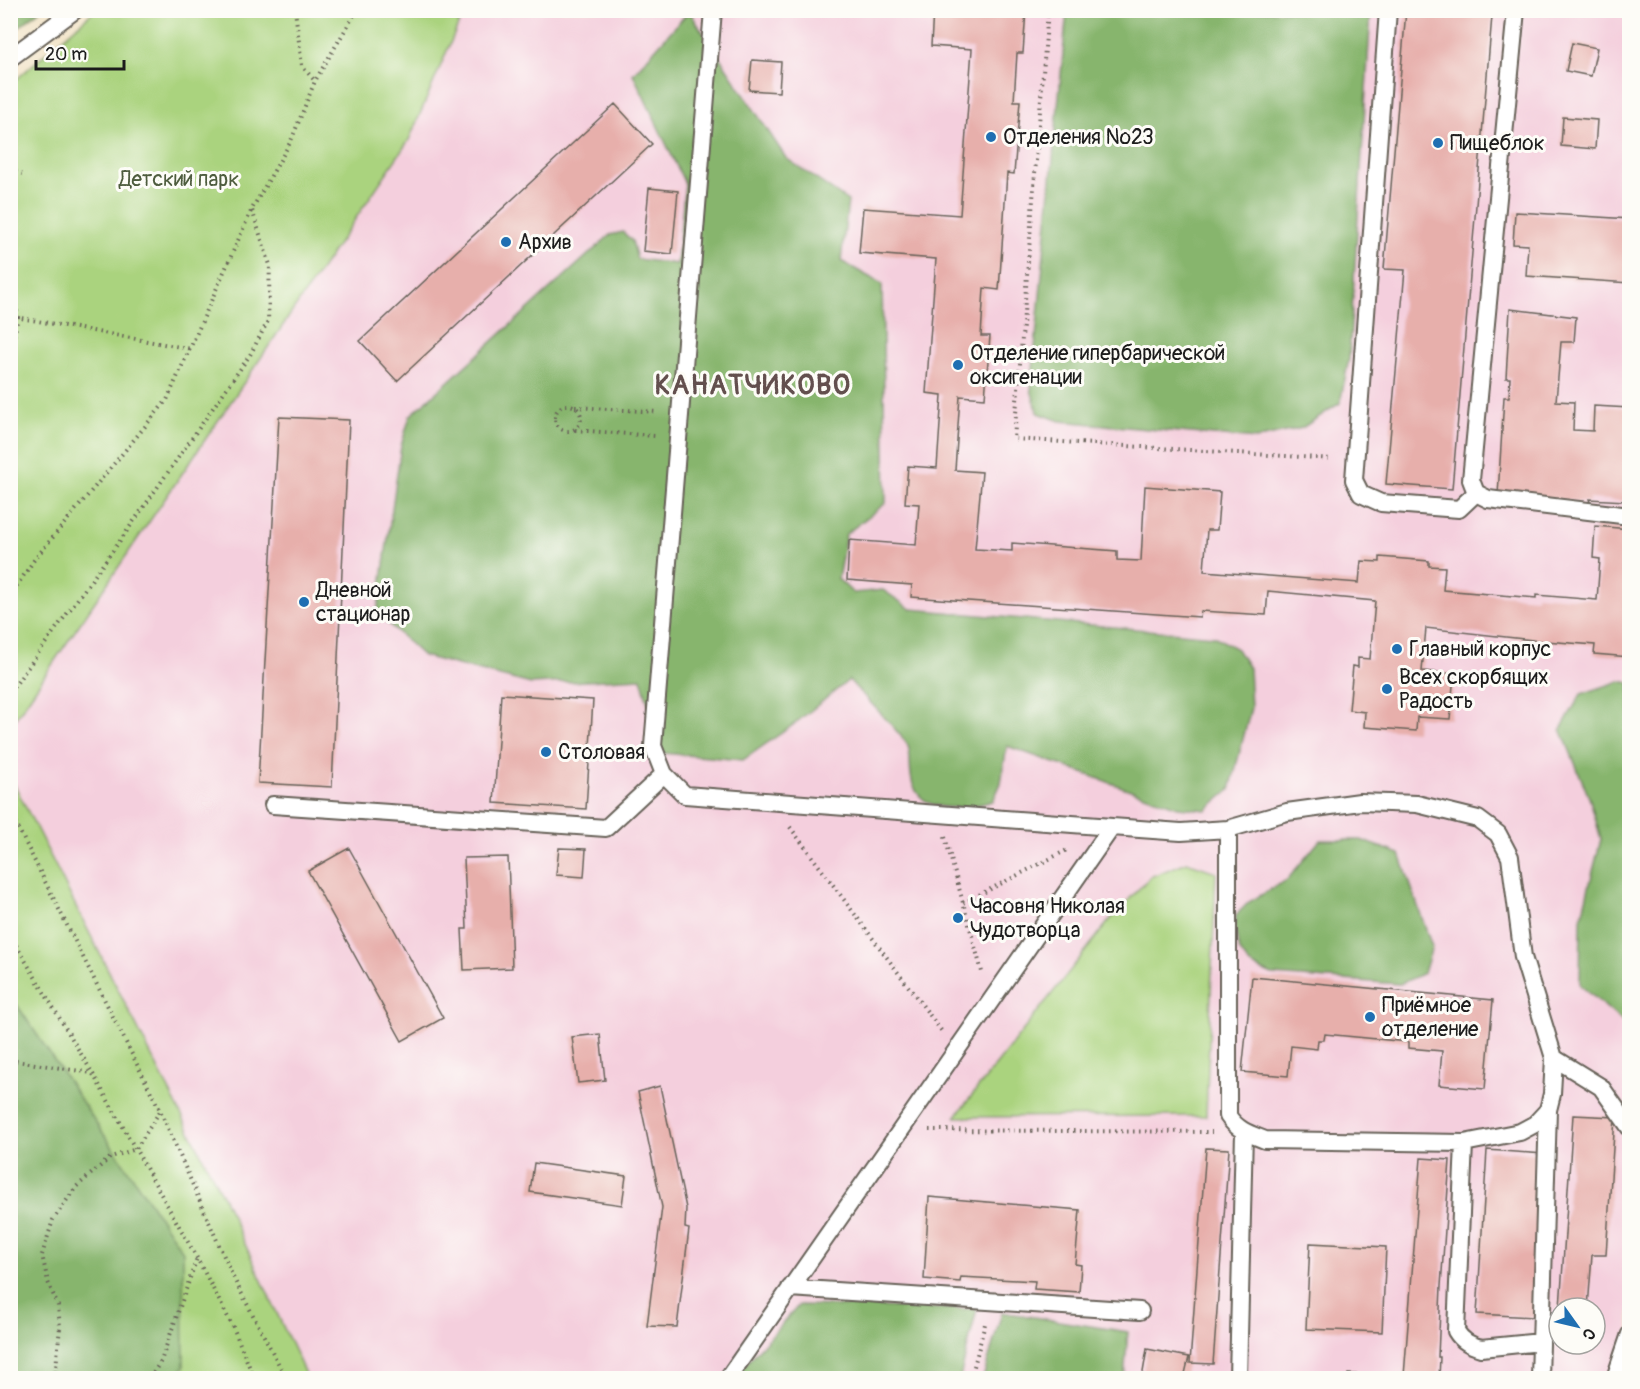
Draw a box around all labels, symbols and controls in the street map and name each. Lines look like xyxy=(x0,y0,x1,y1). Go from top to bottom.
scale bar xyxy=(36,33,124,71)
text: 20 m xyxy=(45,43,87,66)
place label: Отделения №23 xyxy=(1003,124,1154,151)
marker: Отделения №23 xyxy=(984,130,998,144)
place label: Пищеблок xyxy=(1450,130,1545,157)
marker: Пищеблок xyxy=(1431,136,1445,150)
park label: Детский парк xyxy=(118,166,239,193)
place label: Архив xyxy=(518,229,572,256)
marker: Архив xyxy=(499,235,513,249)
place label: Отделение гипербарической оксигенации xyxy=(970,340,1225,391)
marker: Отделение гипербарической оксигенации xyxy=(951,358,965,372)
district label: КАНАТЧИКОВО xyxy=(655,369,851,402)
place label: Дневной стационар xyxy=(315,577,411,628)
marker: Дневной стационар xyxy=(297,595,311,609)
place label: Главный корпус xyxy=(1409,636,1551,663)
marker: Главный корпус xyxy=(1390,642,1404,656)
place label: Всех скорбящих Радость xyxy=(1399,664,1548,715)
marker: Всех скорбящих Радость xyxy=(1380,682,1394,696)
place label: Столовая xyxy=(558,739,645,766)
marker: Столовая xyxy=(539,745,553,759)
place label: Часовня Николая Чудотворца xyxy=(970,893,1125,944)
marker: Часовня Николая Чудотворца xyxy=(951,911,965,925)
place label: Приёмное отделение xyxy=(1382,992,1479,1043)
marker: Приёмное отделение xyxy=(1363,1010,1377,1024)
north arrow xyxy=(1547,1296,1607,1356)
text: С xyxy=(1577,1324,1600,1344)

